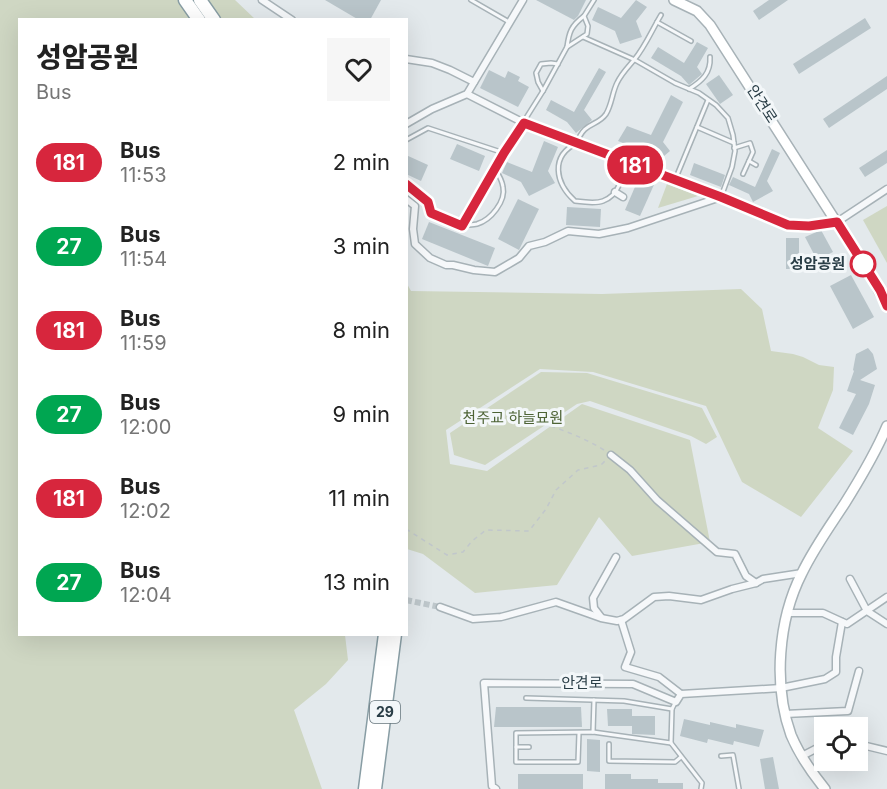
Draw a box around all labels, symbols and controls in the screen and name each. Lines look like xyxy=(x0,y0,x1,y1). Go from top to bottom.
button: heart xyxy=(327,38,390,101)
text: 성암공원 xyxy=(36,40,139,74)
text: Bus xyxy=(36,80,71,104)
street label: 안견로 xyxy=(743,81,782,126)
text: Bus xyxy=(120,137,161,163)
line badge: 181 xyxy=(600,146,670,184)
text: 2 min xyxy=(333,149,390,175)
text: 181 xyxy=(53,150,85,175)
text: 181 xyxy=(619,153,651,178)
text: 11:53 xyxy=(120,163,167,187)
text: Bus xyxy=(120,221,161,247)
text: 3 min xyxy=(333,233,390,259)
text: 27 xyxy=(56,234,82,259)
text: 11:54 xyxy=(120,247,167,271)
marker: 성암공원 xyxy=(850,251,876,277)
place label: 성암공원 xyxy=(790,254,845,273)
text: Bus xyxy=(120,305,161,331)
text: 8 min xyxy=(333,317,390,343)
text: 181 xyxy=(53,318,85,343)
text: 11:59 xyxy=(120,331,167,355)
text: Bus xyxy=(120,389,161,415)
text: 9 min xyxy=(333,401,390,427)
text: 27 xyxy=(56,402,82,427)
park label: 천주교 하늘묘원 xyxy=(463,408,563,427)
text: 12:00 xyxy=(120,415,171,439)
text: Bus xyxy=(120,473,161,499)
text: 11 min xyxy=(328,485,390,511)
text: 181 xyxy=(53,486,85,511)
text: 12:02 xyxy=(120,499,171,523)
text: Bus xyxy=(120,557,161,583)
text: 13 min xyxy=(324,569,390,595)
text: 27 xyxy=(56,570,82,595)
text: 12:04 xyxy=(120,583,172,607)
street label: 안견로 xyxy=(561,673,603,692)
road number: 29 xyxy=(370,701,400,723)
map controls xyxy=(814,717,868,771)
button: locate xyxy=(814,717,868,771)

